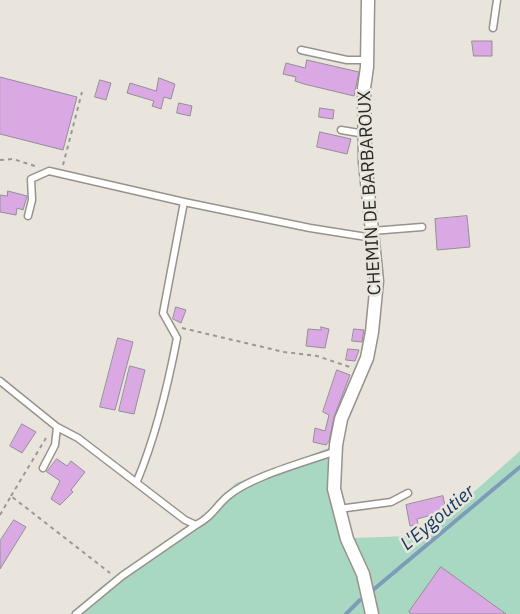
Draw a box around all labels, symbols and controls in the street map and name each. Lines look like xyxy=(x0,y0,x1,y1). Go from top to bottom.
street label: CHEMIN DE BARBAROUX xyxy=(354,90,386,296)
water label: L'Eygoutier xyxy=(396,480,480,556)

